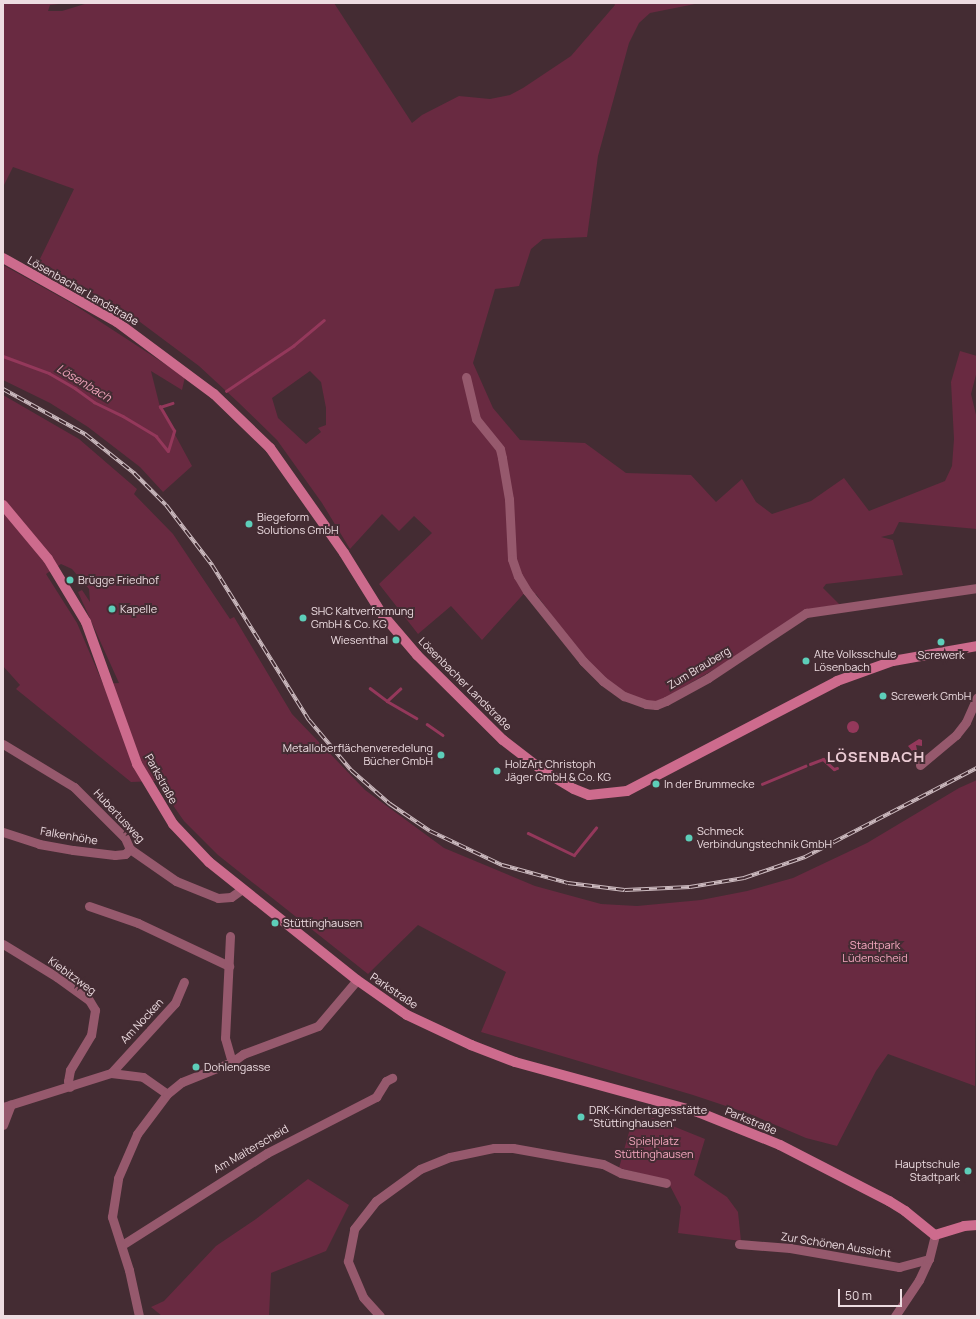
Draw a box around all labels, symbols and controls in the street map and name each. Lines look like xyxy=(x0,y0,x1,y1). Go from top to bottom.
street label: Lösenbacher Landstraße xyxy=(25,254,141,328)
water label: Lösenbach xyxy=(54,361,114,405)
place label: Biegeform Solutions GmbH xyxy=(257,511,339,537)
marker: Biegeform Solutions GmbH xyxy=(244,519,254,529)
place label: Brügge Friedhof xyxy=(78,573,159,587)
marker: Brügge Friedhof xyxy=(65,575,75,585)
place label: Kapelle xyxy=(120,602,157,616)
marker: Kapelle xyxy=(107,604,117,614)
place label: SHC Kaltverformung GmbH & Co. KG xyxy=(311,605,414,631)
marker: SHC Kaltverformung GmbH & Co. KG xyxy=(298,613,308,623)
place label: Wiesenthal xyxy=(331,633,388,647)
marker: Wiesenthal xyxy=(391,635,401,645)
street label: Lösenbacher Landstraße xyxy=(416,635,514,733)
marker: Screwerk xyxy=(936,637,946,647)
street label: Zum Brauberg xyxy=(665,644,733,692)
place label: Alte Volksschule Lösenbach xyxy=(814,648,896,674)
place label: Screwerk xyxy=(917,648,965,662)
marker: Alte Volksschule Lösenbach xyxy=(801,656,811,666)
place label: Screwerk GmbH xyxy=(891,689,971,703)
marker: Screwerk GmbH xyxy=(878,691,888,701)
place label: Metalloberflächenveredelung Bücher GmbH xyxy=(283,742,433,768)
district label: LÖSENBACH xyxy=(827,748,925,766)
marker: Metalloberflächenveredelung Bücher GmbH xyxy=(436,750,446,760)
street label: Parkstraße xyxy=(142,752,180,806)
place label: HolzArt Christoph Jäger GmbH & Co. KG xyxy=(505,758,611,784)
marker: HolzArt Christoph Jäger GmbH & Co. KG xyxy=(492,766,502,776)
place label: In der Brummecke xyxy=(664,777,755,791)
marker: In der Brummecke xyxy=(651,779,661,789)
street label: Hubertusweg xyxy=(91,786,147,846)
street label: Falkenhöhe xyxy=(39,824,99,848)
place label: Schmeck Verbindungstechnik GmbH xyxy=(697,825,832,851)
marker: Schmeck Verbindungstechnik GmbH xyxy=(684,833,694,843)
place label: Stüttinghausen xyxy=(283,916,362,930)
marker: Stüttinghausen xyxy=(270,918,280,928)
park label: Stadtpark Lüdenscheid xyxy=(842,939,908,965)
street label: Kiebitzweg xyxy=(45,954,99,998)
street label: Parkstraße xyxy=(368,970,420,1012)
street label: Am Nocken xyxy=(118,996,166,1046)
place label: Dohlengasse xyxy=(204,1060,270,1074)
marker: Dohlengasse xyxy=(191,1062,201,1072)
place label: DRK-Kindertagesstätte "Stüttinghausen" xyxy=(589,1104,707,1130)
street label: Parkstraße xyxy=(723,1105,779,1137)
marker: DRK-Kindertagesstätte "Stüttinghausen" xyxy=(576,1112,586,1122)
street label: Am Malterscheid xyxy=(211,1122,291,1176)
park label: Spielplatz Stüttinghausen xyxy=(614,1135,694,1161)
place label: Hauptschule Stadtpark xyxy=(895,1158,960,1184)
marker: Hauptschule Stadtpark xyxy=(963,1166,973,1176)
street label: Zur Schönen Aussicht xyxy=(780,1230,892,1260)
scale bar xyxy=(840,1281,904,1307)
text: 50 m xyxy=(845,1287,872,1304)

